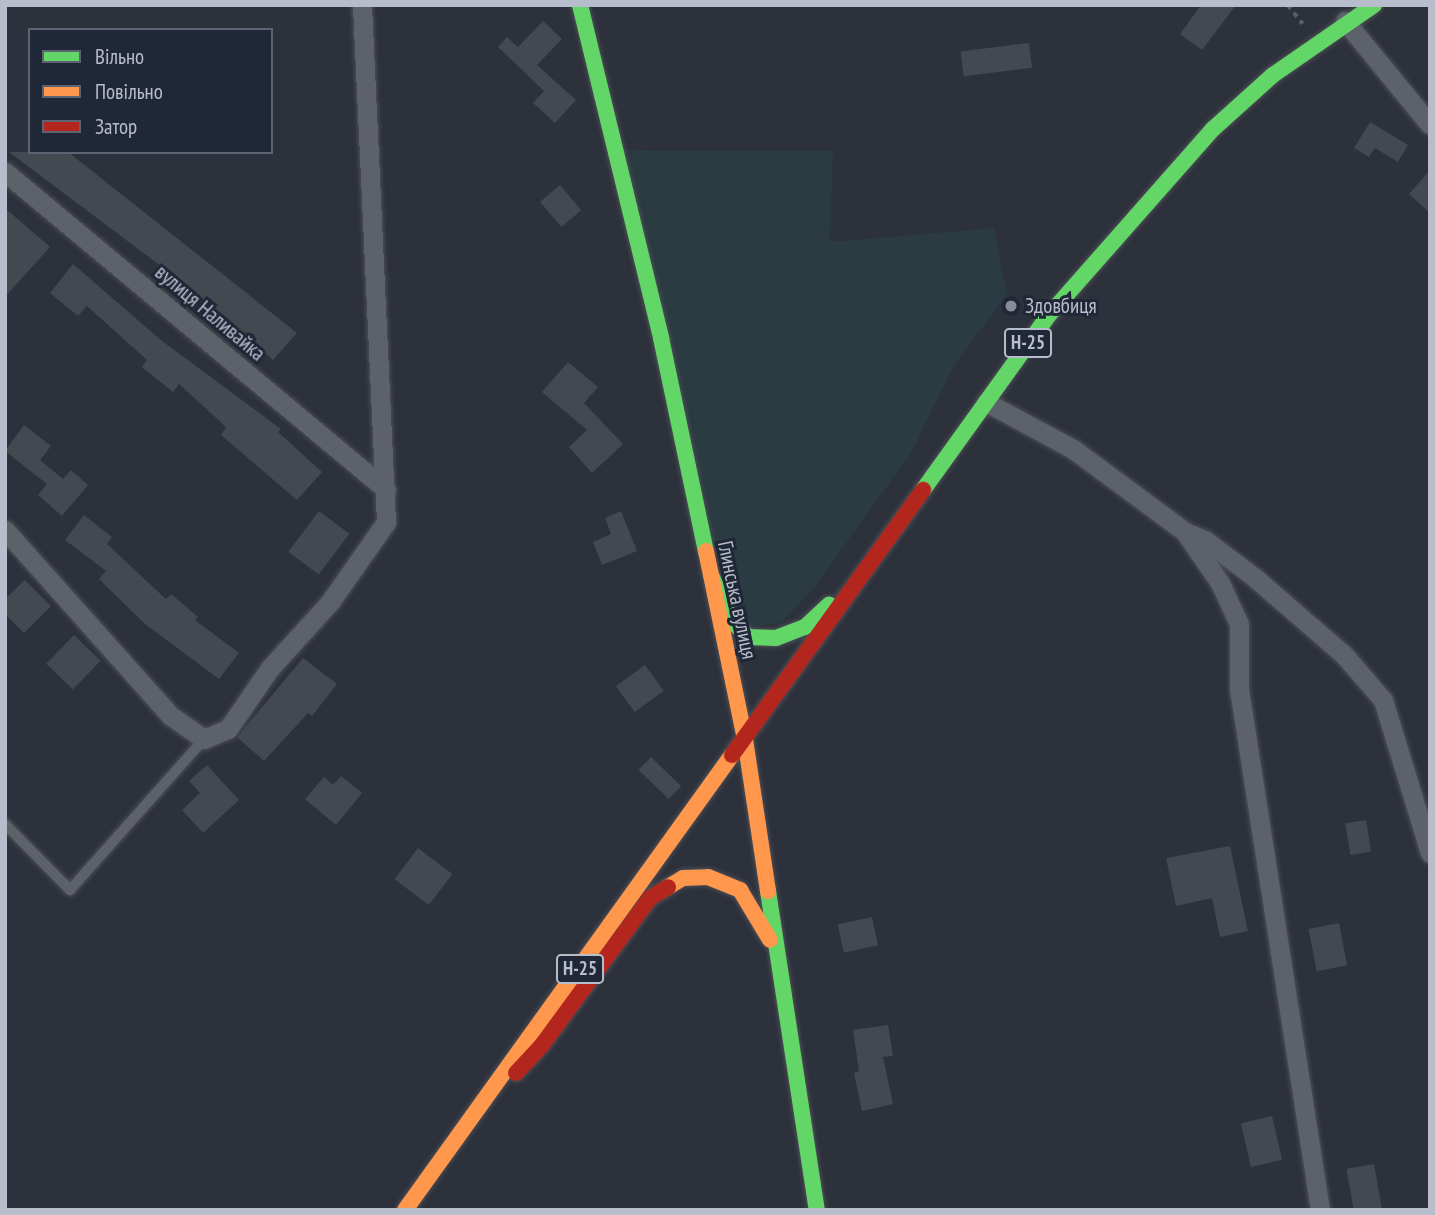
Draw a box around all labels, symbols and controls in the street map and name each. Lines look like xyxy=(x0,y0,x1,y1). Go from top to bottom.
legend xyxy=(28,28,273,154)
text: Вільно xyxy=(95,43,144,70)
text: Повільно xyxy=(95,78,163,105)
text: Затор xyxy=(95,113,137,140)
street label: вулиця Наливайка xyxy=(150,260,270,366)
place label: Здовбиця xyxy=(1025,293,1097,319)
marker: Здовбиця xyxy=(1003,298,1019,314)
road number: Н-25 xyxy=(1004,328,1052,358)
street label: Глинська вулиця xyxy=(712,539,762,661)
road number: Н-25 xyxy=(556,953,604,984)

